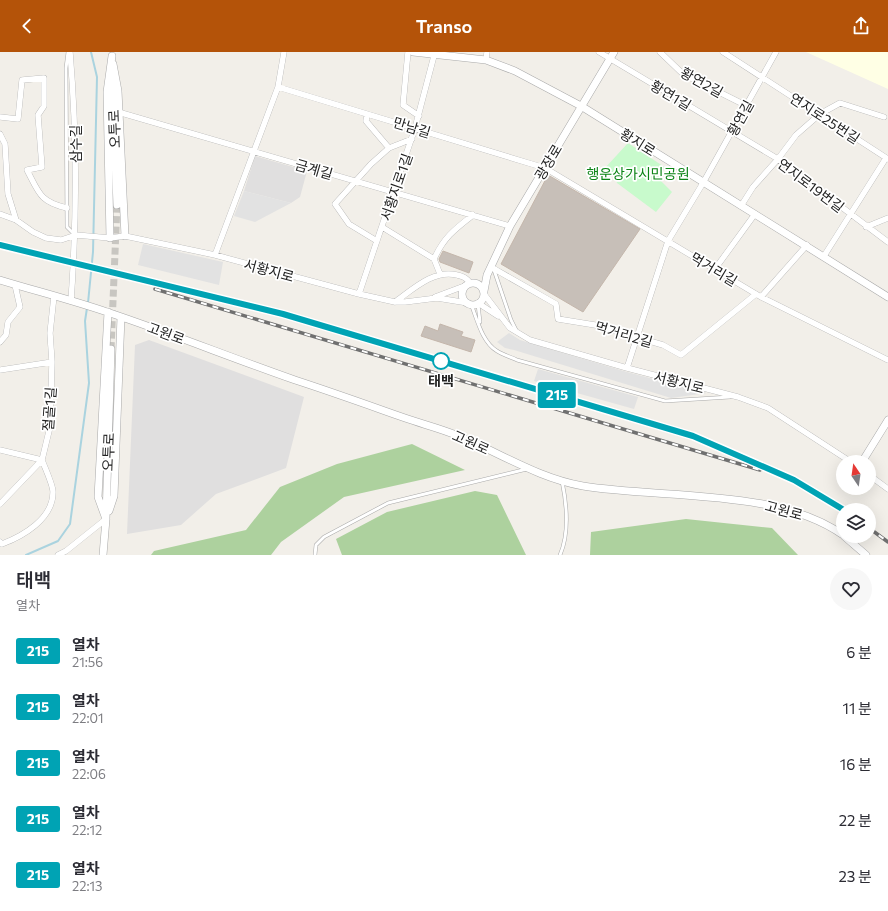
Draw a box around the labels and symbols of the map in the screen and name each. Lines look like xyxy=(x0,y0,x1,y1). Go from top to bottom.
street label: 황연2길 xyxy=(678,63,726,101)
street label: 황연1길 xyxy=(647,76,695,114)
street label: 연지로25번길 xyxy=(787,89,863,147)
street label: 황연길 xyxy=(723,97,757,139)
street label: 오투로 xyxy=(105,109,123,149)
street label: 만남길 xyxy=(391,113,433,141)
street label: 삼수길 xyxy=(67,125,84,163)
street label: 황지로 xyxy=(617,125,659,160)
street label: 광장로 xyxy=(531,141,565,183)
street label: 서황지로1길 xyxy=(377,151,415,223)
street label: 연지로19번길 xyxy=(774,154,848,216)
street label: 금계길 xyxy=(293,156,335,182)
park label: 행운상가시민공원 xyxy=(586,165,690,182)
street label: 먹거리길 xyxy=(688,248,740,290)
street label: 서황지로 xyxy=(242,255,296,285)
street label: 고원로 xyxy=(145,318,187,348)
street label: 먹거리2길 xyxy=(593,318,655,350)
marker: 태백 xyxy=(432,352,450,370)
street label: 서황지로 xyxy=(652,368,706,397)
place label: 태백 xyxy=(428,372,454,389)
line badge: 215 xyxy=(534,382,580,408)
street label: 절골1길 xyxy=(39,386,59,432)
street label: 고원로 xyxy=(450,426,492,458)
street label: 오투로 xyxy=(99,432,117,472)
north arrow xyxy=(836,455,876,495)
street label: 고원로 xyxy=(763,497,805,523)

